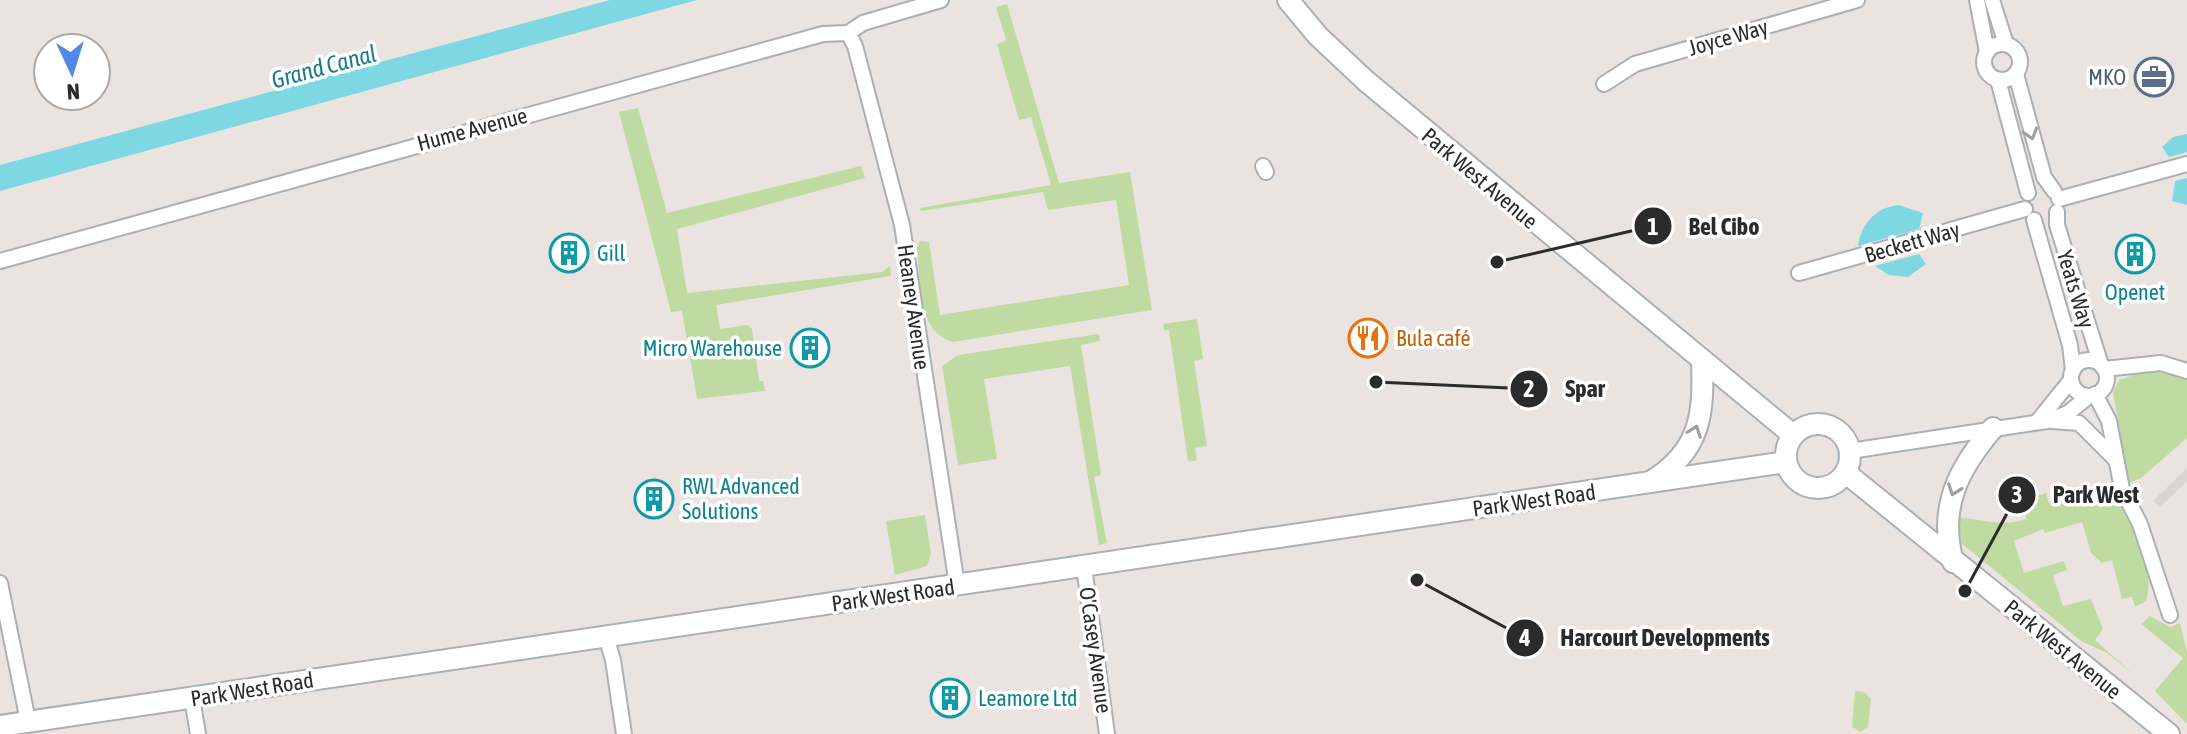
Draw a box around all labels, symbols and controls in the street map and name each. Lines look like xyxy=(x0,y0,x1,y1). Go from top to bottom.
street label: Joyce Way xyxy=(1685,13,1771,61)
north arrow xyxy=(32,32,112,112)
water label: Grand Canal xyxy=(268,40,379,93)
office icon: MKO xyxy=(2133,56,2175,98)
place label: MKO xyxy=(2088,64,2126,90)
text: N xyxy=(66,79,81,105)
street label: Hume Avenue xyxy=(414,102,530,156)
street label: Park West Avenue xyxy=(1417,122,1543,234)
one-way arrow xyxy=(2022,127,2038,140)
callout: Bel Cibo xyxy=(1633,202,1776,250)
text: 1 xyxy=(1647,213,1659,240)
text: Bel Cibo xyxy=(1689,213,1759,240)
street label: Beckett Way xyxy=(1861,216,1963,268)
building icon: Gill xyxy=(548,232,590,274)
building icon: Openet xyxy=(2114,233,2156,275)
place label: Gill xyxy=(597,240,626,266)
street label: Heaney Avenue xyxy=(892,243,936,371)
street label: Yeats Way xyxy=(2052,247,2100,331)
place label: Openet xyxy=(2105,279,2165,305)
restaurant icon: Bula café xyxy=(1347,317,1389,359)
place label: Bula café xyxy=(1396,325,1471,351)
building icon: Micro Warehouse xyxy=(789,327,831,369)
place label: Micro Warehouse xyxy=(643,335,782,361)
callout: Spar xyxy=(1509,365,1620,413)
text: 2 xyxy=(1523,375,1535,402)
text: Spar xyxy=(1565,375,1606,402)
one-way arrow xyxy=(1686,425,1702,439)
callout: Park West xyxy=(1997,471,2155,519)
place label: RWL Advanced Solutions xyxy=(682,473,800,524)
building icon: RWL Advanced Solutions xyxy=(633,478,675,520)
street label: Park West Road xyxy=(1471,478,1597,522)
text: 3 xyxy=(2011,481,2023,508)
text: Park West xyxy=(2053,481,2139,508)
one-way arrow xyxy=(1947,482,1964,496)
street label: Park West Road xyxy=(830,573,956,617)
street label: O'Casey Avenue xyxy=(1074,585,1118,715)
street label: Park West Avenue xyxy=(1999,594,2127,704)
callout: Harcourt Developments xyxy=(1505,614,1786,662)
text: 4 xyxy=(1518,624,1531,651)
text: Harcourt Developments xyxy=(1560,624,1770,651)
street label: Park West Road xyxy=(189,666,315,712)
building icon: Leamore Ltd xyxy=(929,677,971,719)
place label: Leamore Ltd xyxy=(978,685,1077,711)

